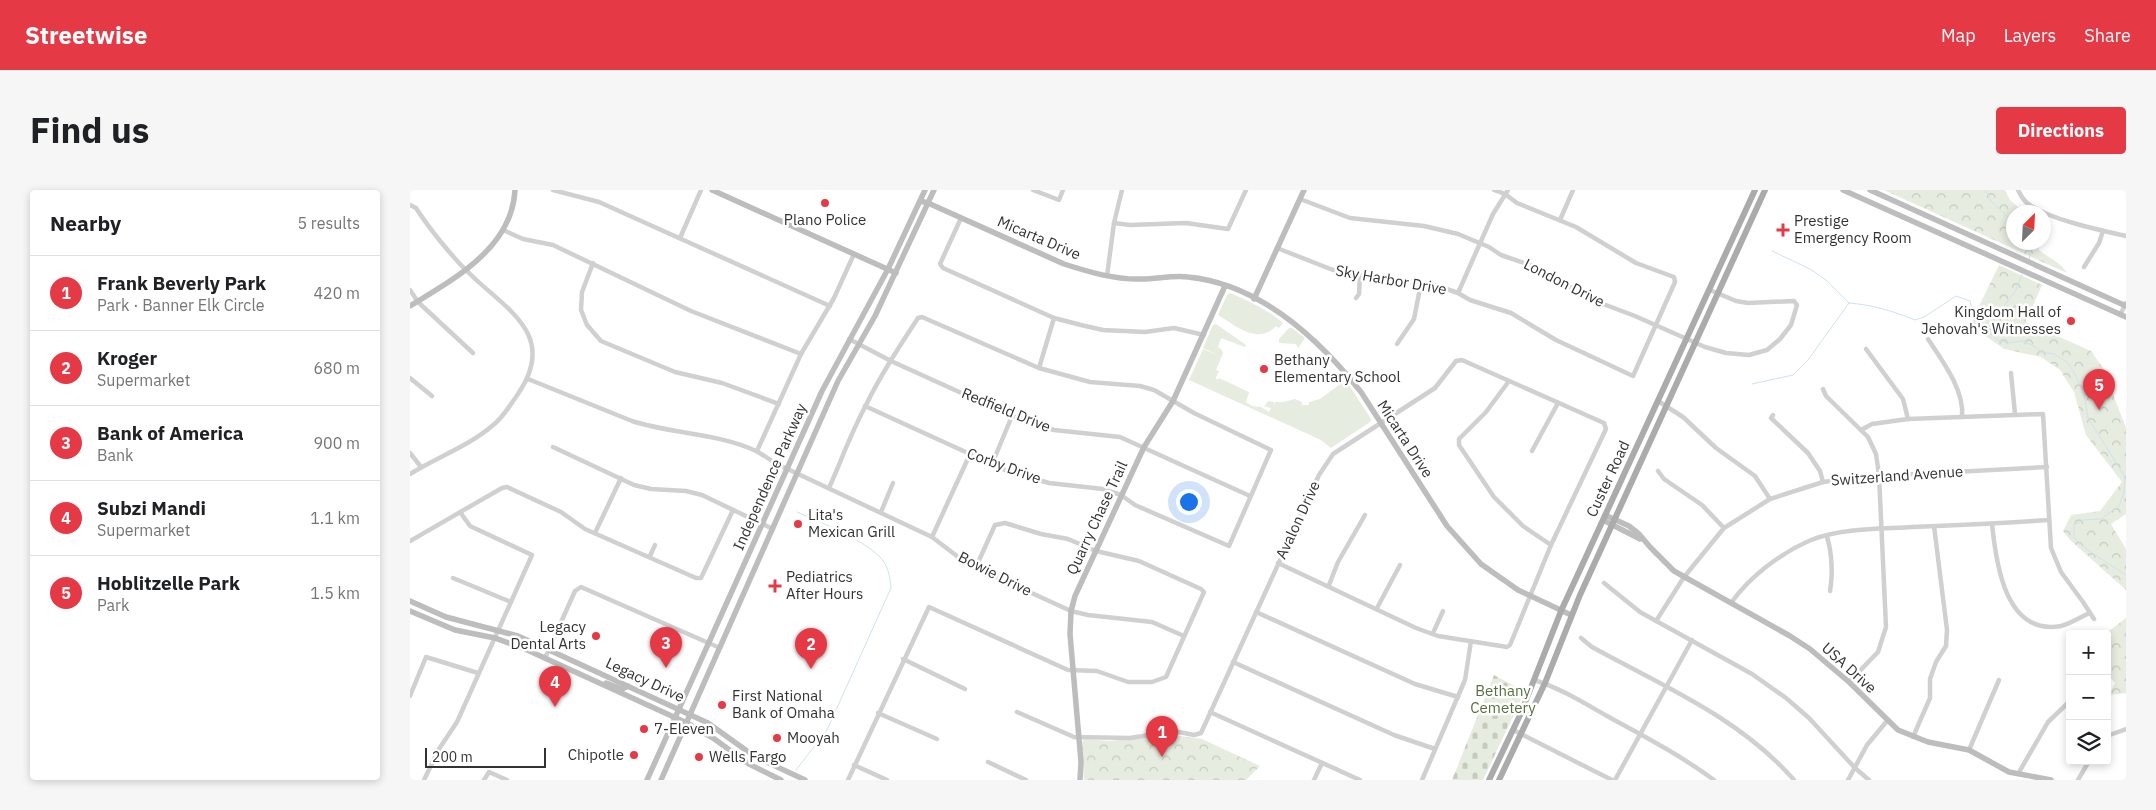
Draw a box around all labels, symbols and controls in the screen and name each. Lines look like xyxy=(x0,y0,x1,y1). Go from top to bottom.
text: Streetwise xyxy=(25,19,147,51)
text: Map xyxy=(1941,24,1976,47)
text: Layers xyxy=(2004,24,2056,47)
text: Share xyxy=(2084,24,2131,47)
text: Find us xyxy=(30,107,149,153)
button: Directions xyxy=(1996,107,2126,154)
marker: Plano Police xyxy=(819,197,831,209)
north arrow xyxy=(2006,205,2051,250)
text: Nearby xyxy=(50,209,121,237)
place label: Plano Police xyxy=(784,210,866,229)
street label: Micarta Drive xyxy=(995,211,1084,264)
place label: Prestige Emergency Room xyxy=(1794,211,1912,247)
text: 5 results xyxy=(297,213,360,233)
marker: Prestige Emergency Room xyxy=(1776,223,1790,237)
street label: London Drive xyxy=(1521,254,1608,311)
street label: Sky Harbor Drive xyxy=(1334,260,1448,299)
text: Frank Beverly Park xyxy=(97,271,266,295)
text: 1 xyxy=(61,283,71,303)
text: 420 m xyxy=(313,283,360,303)
text: Park · Banner Elk Circle xyxy=(97,295,265,315)
place label: Kingdom Hall of Jehovah's Witnesses xyxy=(1921,302,2061,338)
marker: Kingdom Hall of Jehovah's Witnesses xyxy=(2065,315,2077,327)
text: Kroger xyxy=(97,346,157,370)
place label: Bethany Elementary School xyxy=(1274,350,1401,386)
text: 2 xyxy=(61,358,71,378)
text: 680 m xyxy=(313,358,360,378)
marker: Bethany Elementary School xyxy=(1258,363,1270,375)
pin: 5 xyxy=(2083,369,2115,410)
text: Supermarket xyxy=(97,370,190,390)
street label: Redfield Drive xyxy=(959,383,1053,436)
street label: Micarta Drive xyxy=(1373,396,1438,481)
street label: Independence Parkway xyxy=(729,400,811,553)
text: Bank of America xyxy=(97,421,244,445)
text: 3 xyxy=(61,433,71,453)
text: 900 m xyxy=(313,433,360,453)
street label: Custer Road xyxy=(1582,438,1633,520)
street label: Corby Drive xyxy=(964,443,1044,488)
text: Bank xyxy=(97,445,134,465)
street label: Quarry Chase Trail xyxy=(1062,458,1131,578)
street label: Switzerland Avenue xyxy=(1830,461,1964,490)
street label: Avalon Drive xyxy=(1271,478,1324,562)
your location xyxy=(1176,489,1202,515)
text: Subzi Mandi xyxy=(97,496,206,520)
place label: Lita's Mexican Grill xyxy=(808,505,895,541)
text: 4 xyxy=(61,508,71,528)
text: 1.1 km xyxy=(310,508,360,528)
marker: Lita's Mexican Grill xyxy=(792,518,804,530)
text: Supermarket xyxy=(97,520,190,540)
street label: Bowie Drive xyxy=(955,547,1035,600)
place label: Pediatrics After Hours xyxy=(786,567,863,603)
text: Hoblitzelle Park xyxy=(97,571,240,595)
marker: Pediatrics After Hours xyxy=(768,579,782,593)
text: 5 xyxy=(61,583,71,603)
text: 1.5 km xyxy=(310,583,360,603)
text: Park xyxy=(97,595,129,615)
place label: Legacy Dental Arts xyxy=(511,617,587,653)
pin: 3 xyxy=(650,627,682,668)
pin: 2 xyxy=(795,628,827,669)
marker: Legacy Dental Arts xyxy=(590,630,602,642)
map controls xyxy=(2066,630,2111,765)
button: + xyxy=(2066,630,2111,675)
street label: USA Drive xyxy=(1818,638,1881,697)
street label: Legacy Drive xyxy=(603,653,688,706)
pin: 4 xyxy=(539,666,571,707)
button: − xyxy=(2066,675,2111,720)
park label: Bethany Cemetery xyxy=(1470,681,1536,717)
place label: First National Bank of Omaha xyxy=(732,686,835,722)
marker: First National Bank of Omaha xyxy=(716,699,728,711)
pin: 1 xyxy=(1146,716,1178,757)
place label: 7-Eleven xyxy=(654,719,714,738)
button: layers xyxy=(2066,720,2111,765)
marker: 7-Eleven xyxy=(638,723,650,735)
place label: Mooyah xyxy=(787,728,840,747)
marker: Mooyah xyxy=(771,732,783,744)
scale bar xyxy=(425,745,546,768)
place label: Chipotle xyxy=(568,745,624,764)
place label: Wells Fargo xyxy=(709,747,787,766)
text: 200 m xyxy=(432,748,473,766)
marker: Chipotle xyxy=(628,749,640,761)
marker: Wells Fargo xyxy=(693,751,705,763)

